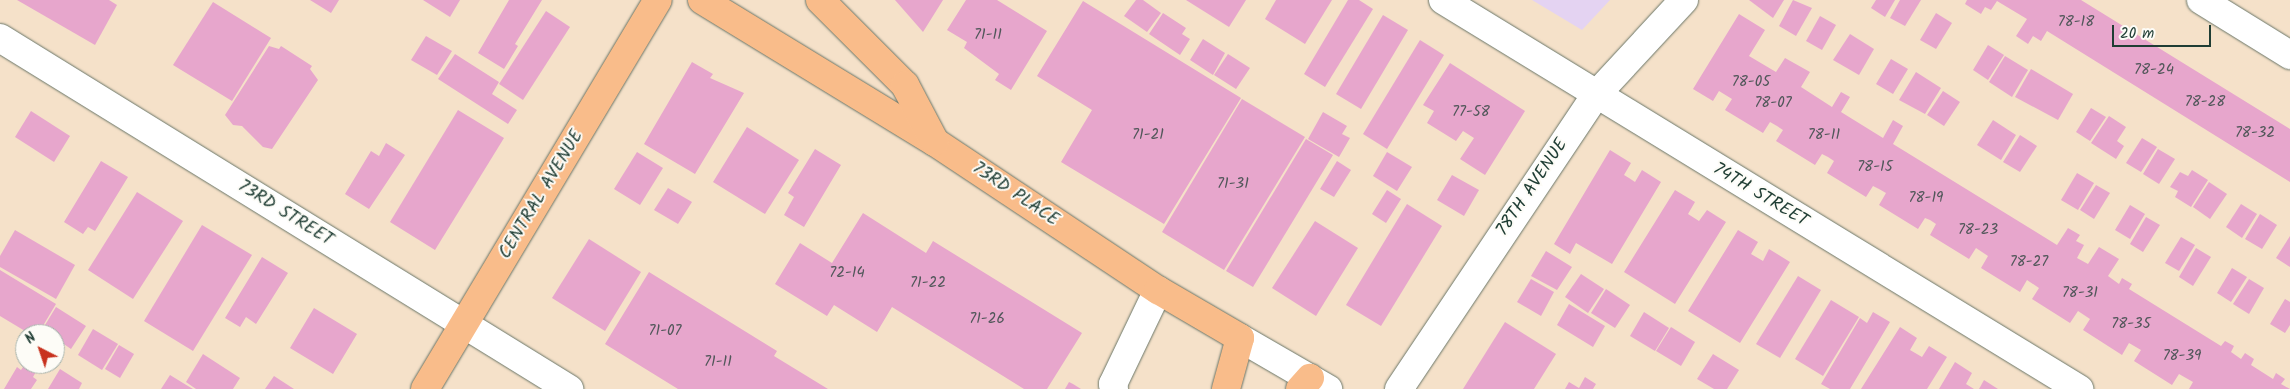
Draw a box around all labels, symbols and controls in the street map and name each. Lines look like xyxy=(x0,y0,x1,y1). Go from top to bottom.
house number: 78-18 xyxy=(2058,14,2094,32)
scale bar xyxy=(2115,15,2214,47)
text: 20 m xyxy=(2120,22,2154,46)
house number: 71-11 xyxy=(974,27,1002,45)
house number: 78-24 xyxy=(2134,62,2174,80)
house number: 78-05 xyxy=(1732,74,1770,92)
house number: 78-28 xyxy=(2185,94,2225,112)
house number: 78-07 xyxy=(1754,95,1792,113)
house number: 77-58 xyxy=(1452,104,1490,122)
house number: 78-32 xyxy=(2235,125,2275,143)
street label: CENTRAL AVENUE xyxy=(495,127,589,263)
house number: 71-21 xyxy=(1132,127,1164,145)
house number: 78-11 xyxy=(1808,127,1840,145)
street label: 78TH AVENUE xyxy=(1493,135,1573,241)
street label: 73RD PLACE xyxy=(968,158,1062,232)
street label: 74TH STREET xyxy=(1708,159,1812,233)
house number: 78-15 xyxy=(1857,159,1893,177)
street label: 73RD STREET xyxy=(233,176,337,252)
house number: 71-31 xyxy=(1217,176,1249,194)
house number: 78-19 xyxy=(1909,190,1943,208)
house number: 78-23 xyxy=(1958,222,1998,240)
house number: 78-27 xyxy=(2010,254,2048,272)
house number: 72-14 xyxy=(829,265,865,283)
house number: 71-22 xyxy=(910,275,946,293)
house number: 78-31 xyxy=(2062,285,2098,303)
house number: 71-26 xyxy=(969,311,1005,329)
house number: 78-35 xyxy=(2111,316,2151,334)
house number: 71-07 xyxy=(649,323,681,341)
north arrow xyxy=(15,324,65,374)
text: N xyxy=(20,327,41,350)
house number: 78-39 xyxy=(2163,348,2201,366)
house number: 71-11 xyxy=(704,354,732,372)

